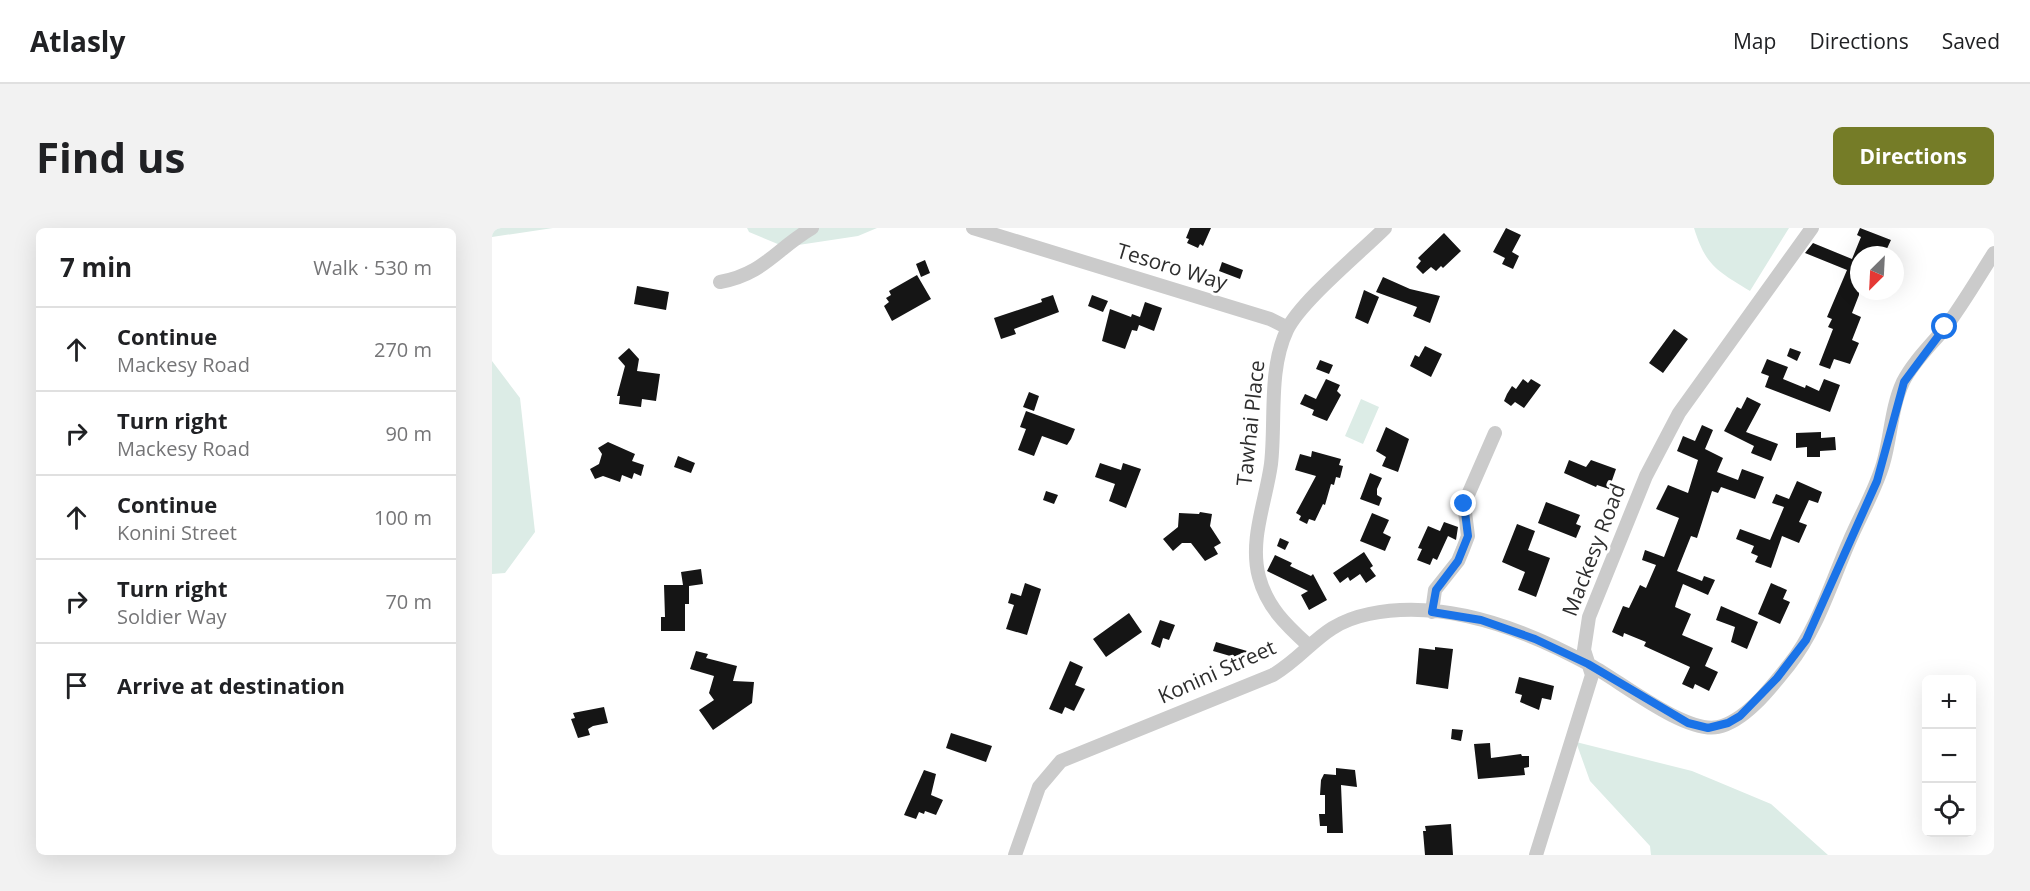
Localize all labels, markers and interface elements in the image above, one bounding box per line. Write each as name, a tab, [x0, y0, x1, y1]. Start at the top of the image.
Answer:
text: Atlasly	[30, 22, 125, 60]
text: Map	[1733, 27, 1776, 55]
text: Directions	[1809, 27, 1909, 55]
text: Saved	[1942, 27, 2000, 55]
button: Directions	[1833, 127, 1994, 185]
text: Find us	[36, 128, 185, 185]
street label: Tesoro Way	[1114, 236, 1231, 296]
north arrow	[1850, 246, 1904, 300]
text: 7 min	[60, 249, 132, 285]
text: Walk · 530 m	[313, 254, 432, 281]
route start	[1931, 313, 1957, 339]
text: Continue	[117, 321, 217, 351]
icon: ahead	[60, 333, 93, 366]
text: 270 m	[374, 336, 432, 363]
text: Mackesy Road	[117, 351, 250, 378]
street label: Tawhai Place	[1229, 359, 1271, 487]
text: Turn right	[117, 405, 228, 435]
icon: right	[60, 417, 93, 450]
text: 90 m	[385, 420, 432, 447]
text: Mackesy Road	[117, 435, 250, 462]
street label: Mackesy Road	[1555, 479, 1631, 620]
text: Continue	[117, 489, 217, 519]
route end	[1450, 490, 1476, 516]
icon: ahead	[60, 501, 93, 534]
text: 100 m	[374, 504, 432, 531]
text: Konini Street	[117, 519, 237, 546]
text: Turn right	[117, 573, 228, 603]
icon: right	[60, 585, 93, 618]
text: 70 m	[385, 588, 432, 615]
text: Soldier Way	[117, 603, 227, 630]
street label: Konini Street	[1153, 633, 1280, 709]
icon: arrive	[60, 669, 93, 702]
text: Arrive at destination	[117, 670, 345, 700]
map controls	[1922, 675, 1976, 837]
button: +	[1922, 675, 1976, 729]
button: −	[1922, 729, 1976, 783]
button: locate	[1922, 783, 1976, 837]

